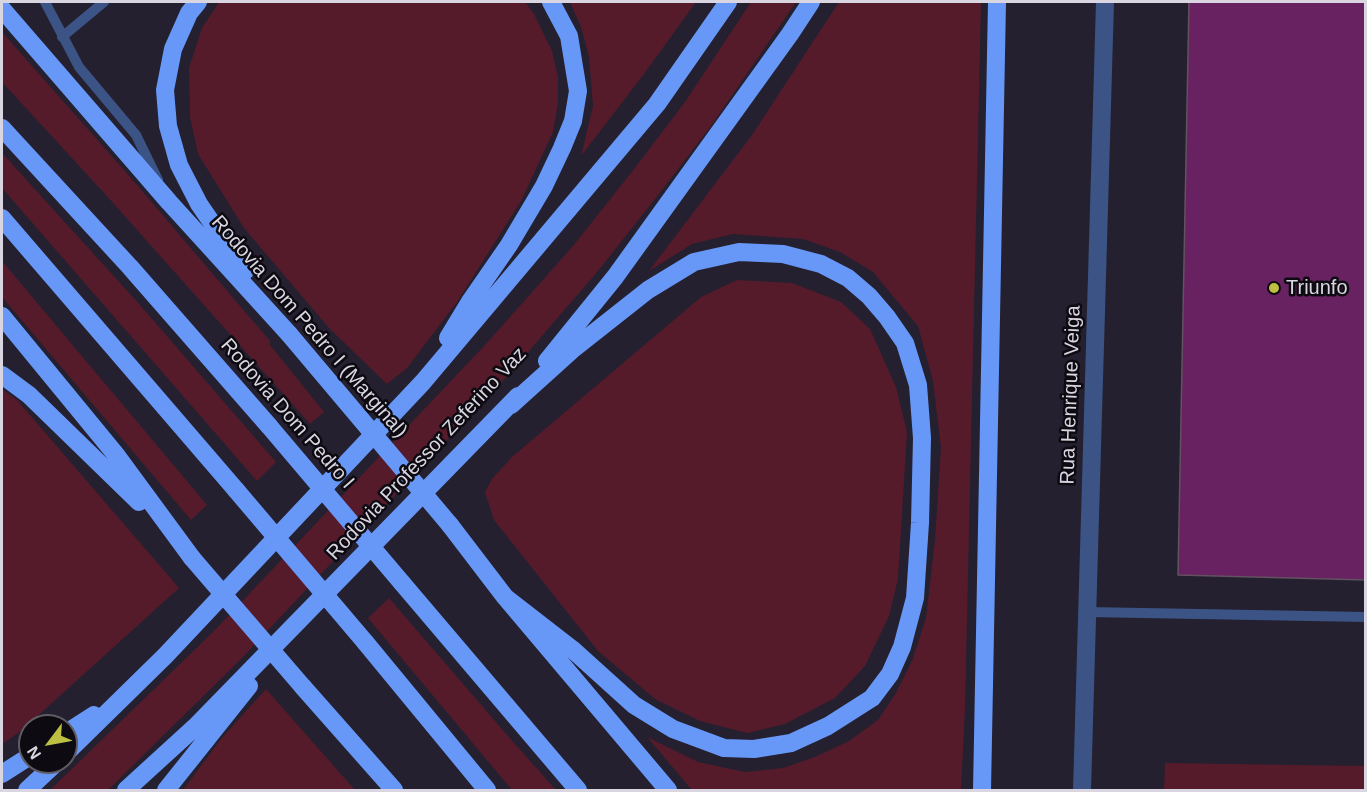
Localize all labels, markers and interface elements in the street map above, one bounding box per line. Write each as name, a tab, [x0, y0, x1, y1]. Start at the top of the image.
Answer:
street label: Rodovia Dom Pedro I (Marginal)	[206, 211, 412, 443]
place label: Triunfo	[1286, 276, 1348, 300]
marker: Triunfo	[1267, 281, 1281, 295]
street label: Rua Henrique Veiga	[1056, 305, 1086, 485]
street label: Rodovia Dom Pedro I	[215, 334, 359, 494]
street label: Rodovia Professor Zeferino Vaz	[322, 343, 532, 565]
north arrow	[18, 714, 78, 774]
text: N	[24, 743, 44, 762]

